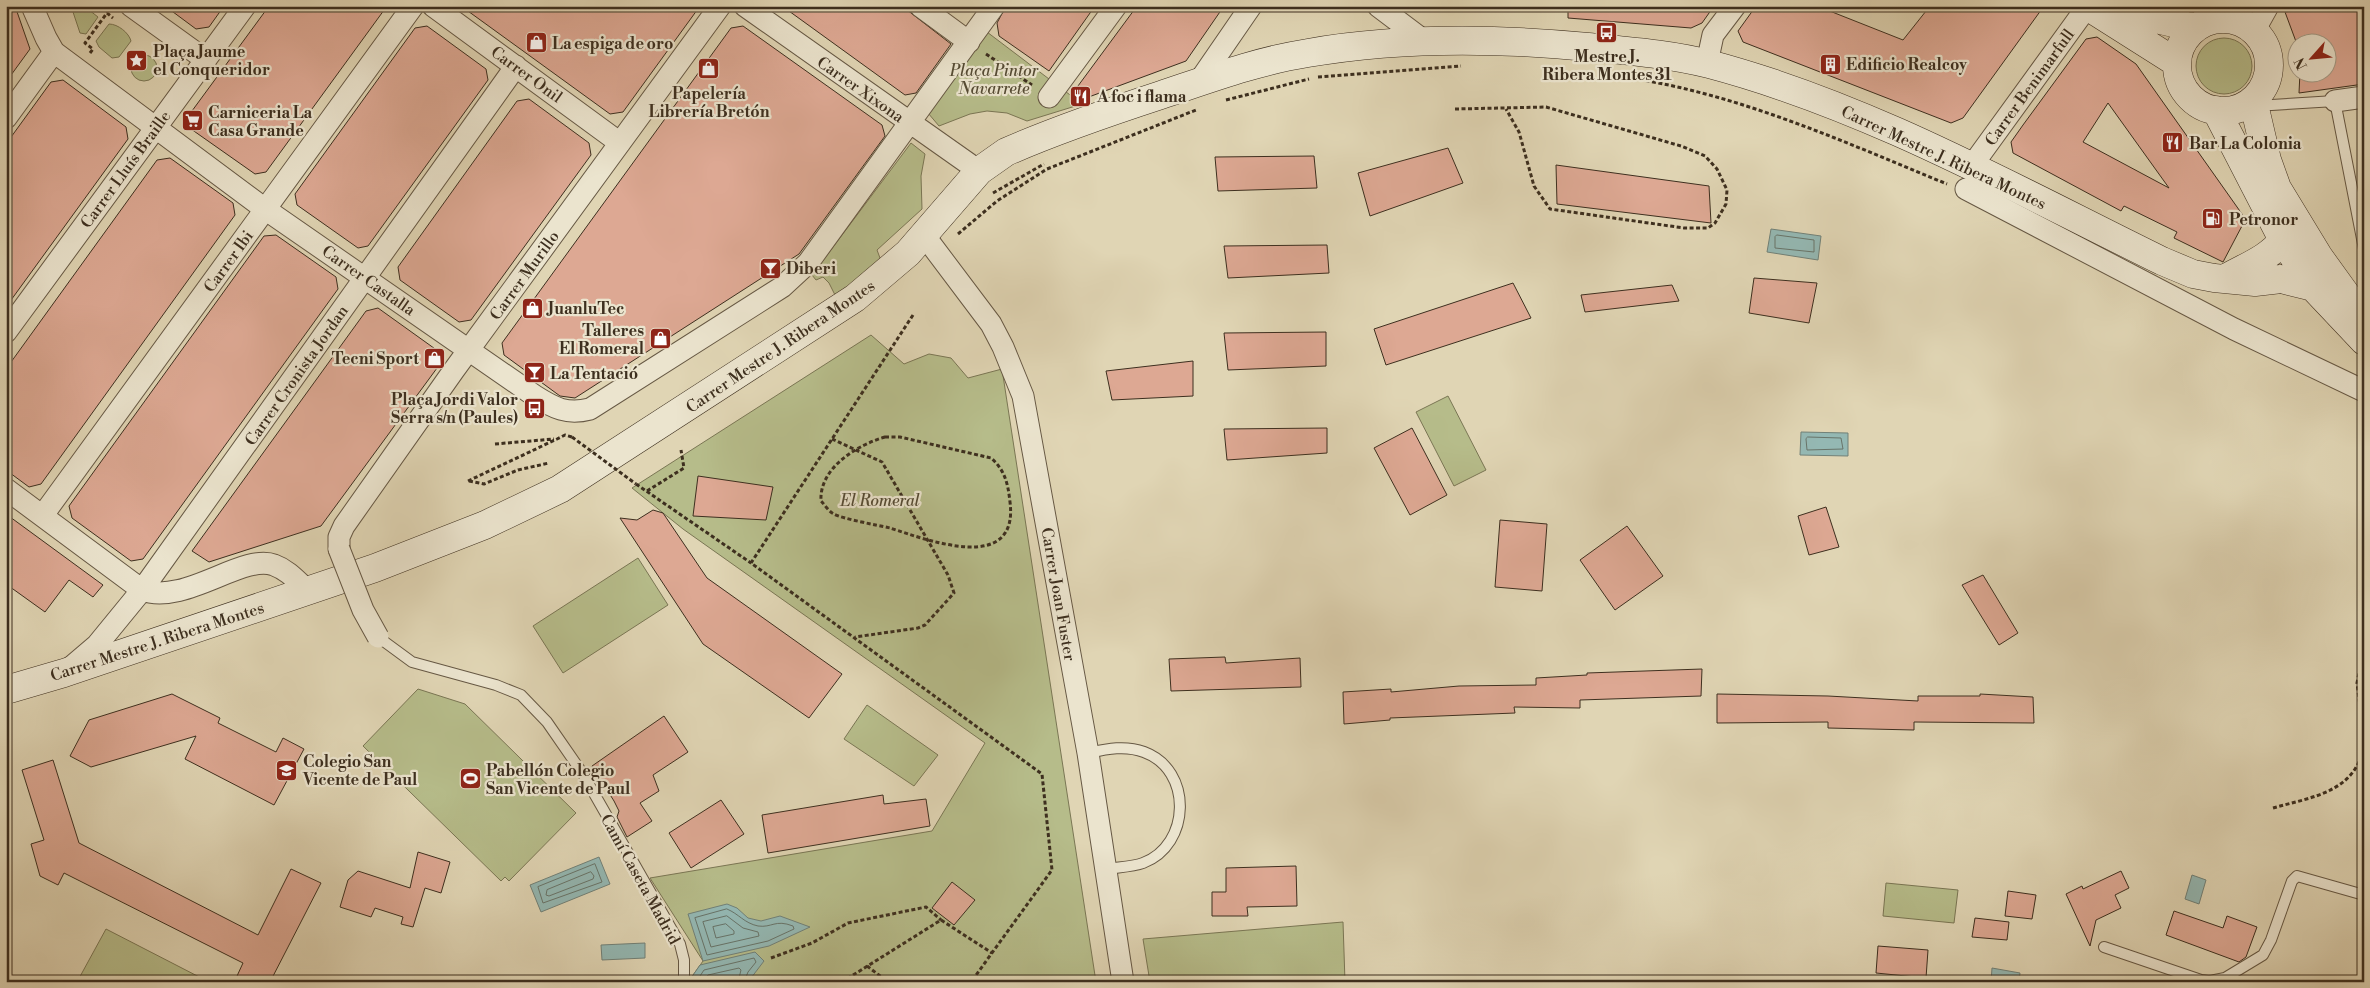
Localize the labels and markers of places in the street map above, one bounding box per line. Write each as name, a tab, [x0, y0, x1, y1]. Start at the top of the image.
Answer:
bus stop icon: Mestre J. Ribera Montes 31	[1595, 20, 1619, 44]
shop icon: La espiga de oro	[524, 31, 548, 55]
place label: La espiga de oro	[552, 34, 673, 54]
place label: Plaça Jaume el Conqueridor	[153, 42, 270, 80]
place label: Mestre J. Ribera Montes 31	[1542, 47, 1672, 85]
place icon: Plaça Jaume el Conqueridor	[125, 48, 149, 72]
building icon: Edificio Realcoy	[1818, 52, 1842, 76]
place label: Edificio Realcoy	[1846, 55, 1968, 75]
shop icon: Papelería Librería Bretón	[697, 57, 721, 81]
place label: Papelería Librería Bretón	[649, 84, 770, 122]
restaurant icon: A foc i flama	[1069, 84, 1093, 108]
place label: A foc i flama	[1096, 87, 1187, 107]
place label: Carniceria La Casa Grande	[208, 103, 313, 141]
supermarket icon: Carniceria La Casa Grande	[180, 109, 204, 133]
restaurant icon: Bar La Colonia	[2161, 131, 2185, 155]
place label: Bar La Colonia	[2189, 134, 2302, 154]
fuel station icon: Petronor	[2201, 207, 2225, 231]
place label: Petronor	[2229, 210, 2298, 230]
bar icon: Diberi	[758, 256, 782, 280]
place label: Diberi	[786, 259, 836, 279]
shop icon: JuanluTec	[520, 296, 544, 320]
place label: JuanluTec	[546, 299, 624, 319]
place label: Talleres El Romeral	[559, 321, 645, 359]
shop icon: Talleres El Romeral	[648, 327, 672, 351]
shop icon: Tecni Sport	[423, 346, 447, 370]
place label: Tecni Sport	[332, 349, 419, 369]
bar icon: La Tentació	[522, 361, 546, 385]
place label: La Tentació	[550, 364, 638, 384]
place label: Plaça Jordi Valor Serra s/n (Paules)	[391, 390, 518, 428]
bus stop icon: Plaça Jordi Valor Serra s/n (Paules)	[522, 396, 546, 420]
place label: Colegio San Vicente de Paul	[302, 752, 418, 790]
school or university icon: Colegio San Vicente de Paul	[275, 758, 299, 782]
place label: Pabellón Colegio San Vicente de Paul	[486, 761, 631, 799]
sports icon: Pabellón Colegio San Vicente de Paul	[458, 767, 482, 791]

